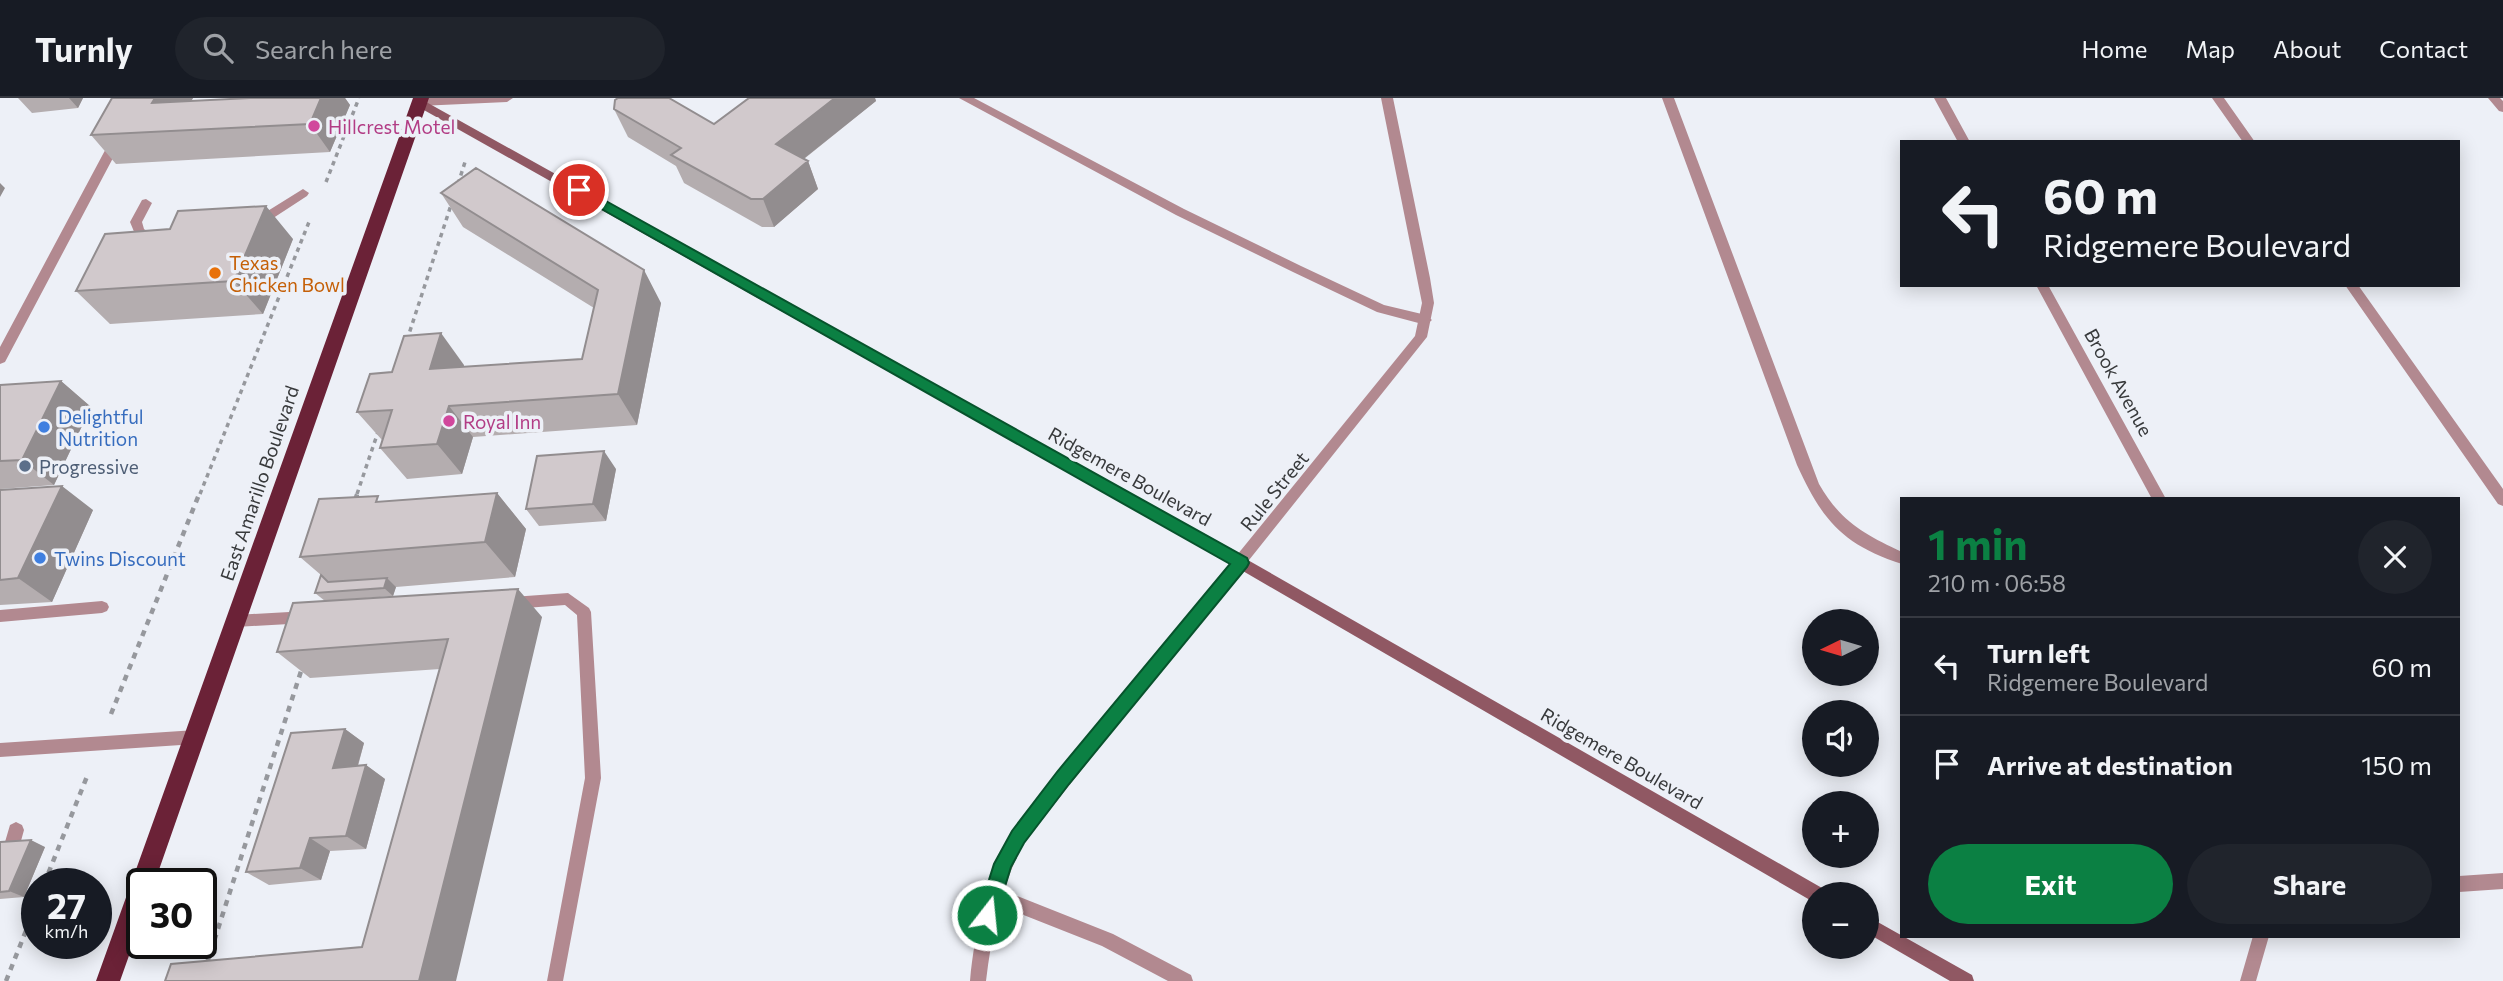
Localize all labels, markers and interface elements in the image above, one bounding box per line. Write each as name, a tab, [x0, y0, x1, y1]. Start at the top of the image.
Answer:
search box	[175, 17, 665, 80]
text: Turnly	[35, 28, 133, 69]
icon: search	[199, 29, 237, 67]
text: Search here	[255, 33, 392, 64]
text: Home	[2082, 34, 2148, 63]
text: Map	[2186, 34, 2235, 63]
text: About	[2273, 34, 2341, 63]
text: Contact	[2379, 34, 2468, 63]
place label: Hillcrest Motel	[328, 115, 455, 138]
marker: Hillcrest Motel	[306, 118, 322, 134]
pin	[549, 160, 609, 220]
text: 60 m	[2043, 164, 2158, 224]
icon: left	[1928, 168, 2019, 259]
icon: arrive	[560, 171, 598, 209]
text: Ridgemere Boulevard	[2043, 224, 2351, 264]
place label: Texas Chicken Bowl	[229, 251, 345, 296]
marker: Texas Chicken Bowl	[207, 265, 223, 281]
street label: Brook Avenue	[2080, 324, 2158, 440]
street label: East Amarillo Boulevard	[215, 383, 303, 583]
place label: Delightful Nutrition	[58, 405, 144, 450]
place label: Royal Inn	[463, 410, 541, 433]
marker: Royal Inn	[441, 413, 457, 429]
marker: Delightful Nutrition	[36, 419, 52, 435]
street label: Ridgemere Boulevard	[1044, 422, 1216, 530]
street label: Rule Street	[1235, 447, 1313, 535]
place label: Progressive	[39, 455, 139, 478]
marker: Progressive	[17, 458, 33, 474]
text: 1 min	[1928, 517, 2028, 569]
button: close	[2358, 520, 2432, 594]
place label: Twins Discount	[54, 547, 186, 570]
marker: Twins Discount	[32, 550, 48, 566]
text: 210 m · 06:58	[1928, 569, 2066, 597]
north arrow	[1802, 609, 1880, 686]
map controls	[1802, 609, 1879, 959]
text: Turn left	[1987, 637, 2090, 668]
icon: left	[1928, 647, 1966, 685]
text: 60 m	[2372, 651, 2432, 682]
text: Ridgemere Boulevard	[1987, 668, 2208, 696]
button: sound	[1802, 700, 1879, 777]
street label: Ridgemere Boulevard	[1537, 702, 1707, 814]
icon: arrive	[1928, 745, 1966, 783]
text: Arrive at destination	[1987, 749, 2233, 780]
text: 150 m	[2361, 749, 2432, 780]
button: +	[1802, 791, 1879, 868]
button: Exit	[1928, 844, 2173, 924]
button: Share	[2187, 844, 2432, 924]
speed limit sign: 30	[126, 868, 217, 959]
position arrow	[950, 878, 1024, 952]
button: −	[1802, 882, 1879, 959]
text: 27	[47, 883, 86, 926]
text: km/h	[45, 920, 88, 942]

